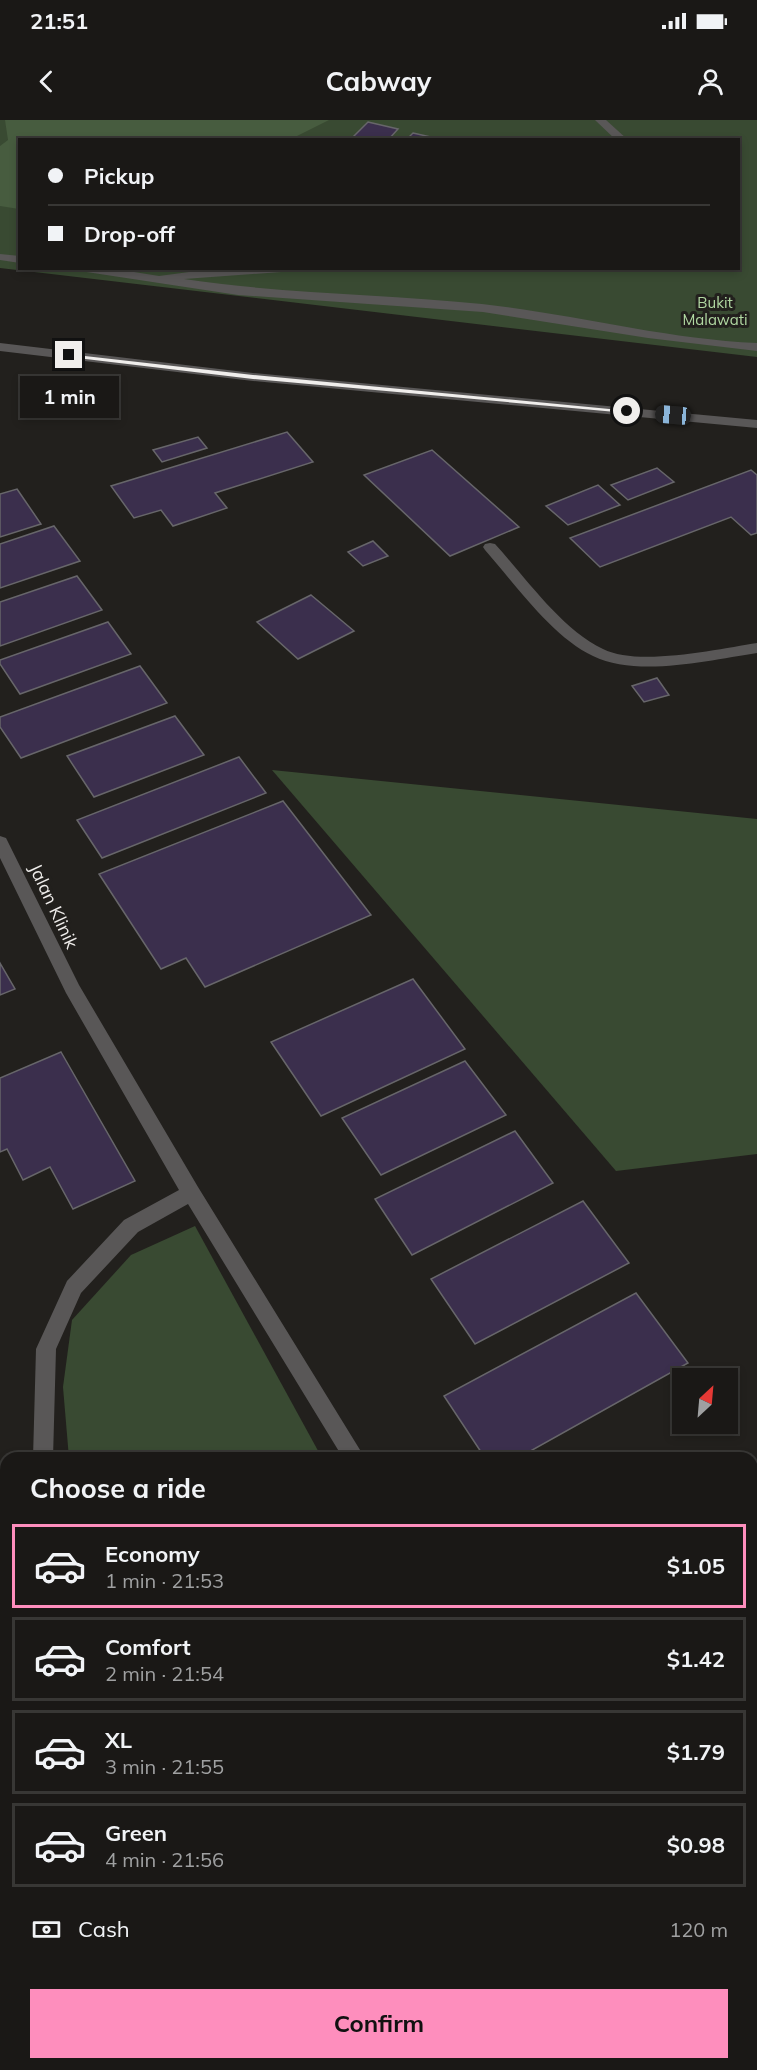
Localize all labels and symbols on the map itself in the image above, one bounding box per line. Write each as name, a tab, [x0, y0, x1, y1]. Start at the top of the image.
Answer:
park label: Bukit Malawati	[682, 293, 748, 329]
route end	[55, 341, 82, 368]
callout: 1 min	[20, 376, 118, 418]
route start	[613, 397, 640, 424]
car	[654, 404, 692, 426]
street label: Jalan Klinik	[24, 860, 84, 953]
north arrow	[672, 1368, 738, 1434]

